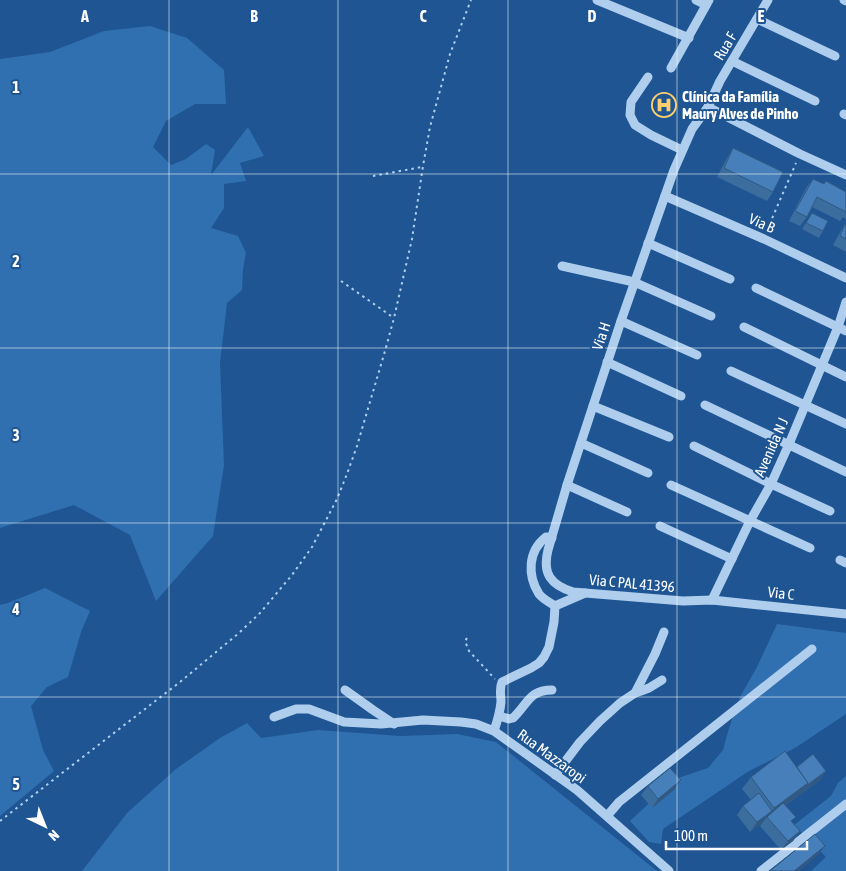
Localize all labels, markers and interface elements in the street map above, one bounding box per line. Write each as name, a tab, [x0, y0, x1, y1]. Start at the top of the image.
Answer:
text: A	[80, 7, 89, 25]
text: B	[250, 7, 258, 25]
text: C	[419, 7, 427, 25]
text: D	[588, 7, 597, 25]
text: E	[758, 7, 765, 25]
street label: Rua F	[710, 29, 740, 63]
text: 1	[12, 78, 20, 96]
place label: Clínica da Família Maury Alves de Pinho	[682, 88, 799, 122]
hospital icon: Clínica da Família Maury Alves de Pinho	[651, 92, 677, 118]
street label: Via B	[746, 210, 778, 236]
text: 2	[12, 252, 20, 270]
street label: Via H	[589, 320, 613, 352]
street label: Avenida N J	[750, 415, 792, 479]
text: 3	[12, 426, 20, 444]
street label: Via C PAL 41396	[588, 571, 676, 595]
street label: Via C	[767, 583, 795, 603]
text: 4	[11, 600, 20, 618]
street label: Rua Mazzaropi	[514, 725, 590, 787]
text: 5	[12, 775, 20, 793]
north arrow	[20, 801, 70, 851]
scale bar	[666, 818, 807, 850]
text: N	[45, 827, 62, 844]
text: 100 m	[674, 827, 708, 844]

